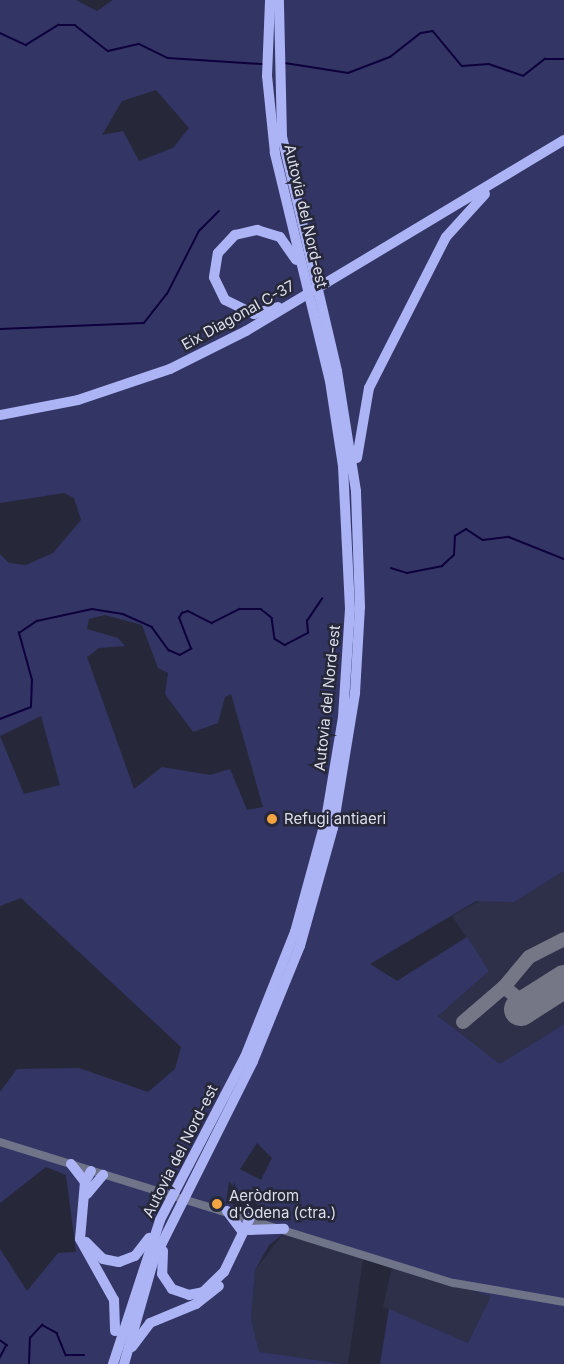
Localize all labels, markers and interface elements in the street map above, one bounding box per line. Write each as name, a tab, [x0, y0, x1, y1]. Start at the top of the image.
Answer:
street label: Autovia del Nord-est	[281, 143, 331, 289]
street label: Eix Diagonal C-37	[178, 276, 298, 354]
street label: Autovia del Nord-est	[310, 624, 344, 772]
place label: Refugi antiaeri	[284, 810, 386, 828]
marker: Refugi antiaeri	[265, 812, 279, 826]
street label: Autovia del Nord-est	[139, 1082, 221, 1220]
place label: Aeròdrom d'Òdena (ctra.)	[229, 1186, 336, 1221]
marker: Aeròdrom d'Òdena (ctra.)	[210, 1197, 224, 1211]

